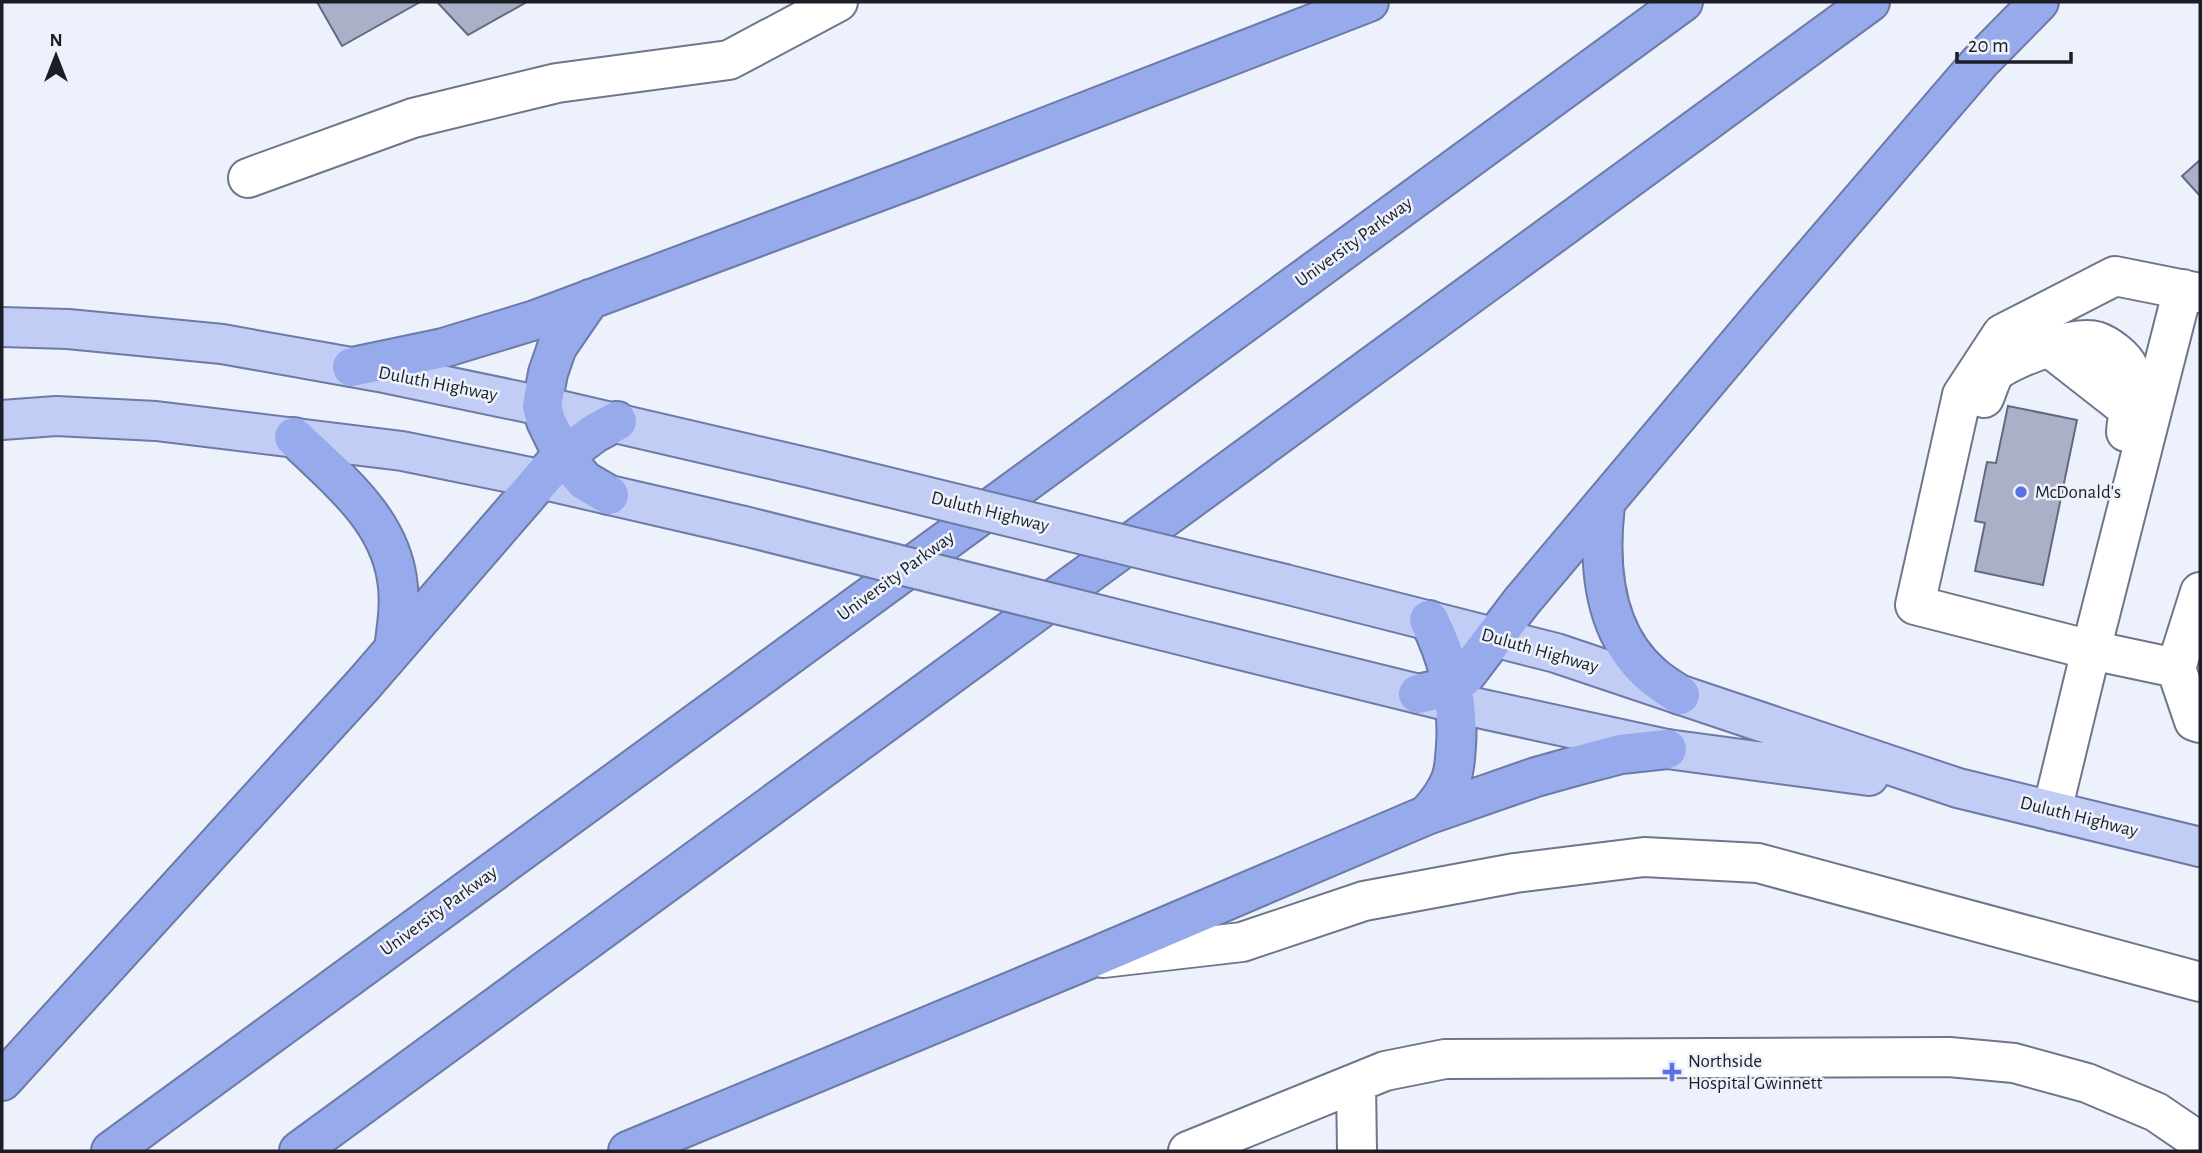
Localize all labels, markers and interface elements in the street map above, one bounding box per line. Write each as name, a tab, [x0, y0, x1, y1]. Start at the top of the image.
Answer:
north arrow	[21, 21, 91, 91]
scale bar	[1957, 21, 2071, 65]
text: N	[49, 31, 63, 50]
text: 20 m	[1968, 35, 2009, 56]
street label: University Parkway	[1292, 193, 1416, 291]
street label: Duluth Highway	[377, 363, 499, 405]
place label: McDonald's	[2035, 483, 2121, 502]
marker: McDonald's	[2013, 484, 2029, 500]
street label: Duluth Highway	[929, 488, 1051, 536]
street label: University Parkway	[834, 527, 958, 625]
street label: Duluth Highway	[1479, 625, 1601, 677]
street label: Duluth Highway	[2018, 793, 2140, 841]
street label: University Parkway	[377, 862, 501, 960]
place label: Northside Hospital Gwinnett	[1688, 1052, 1823, 1093]
marker: Northside Hospital Gwinnett	[1662, 1062, 1682, 1082]

